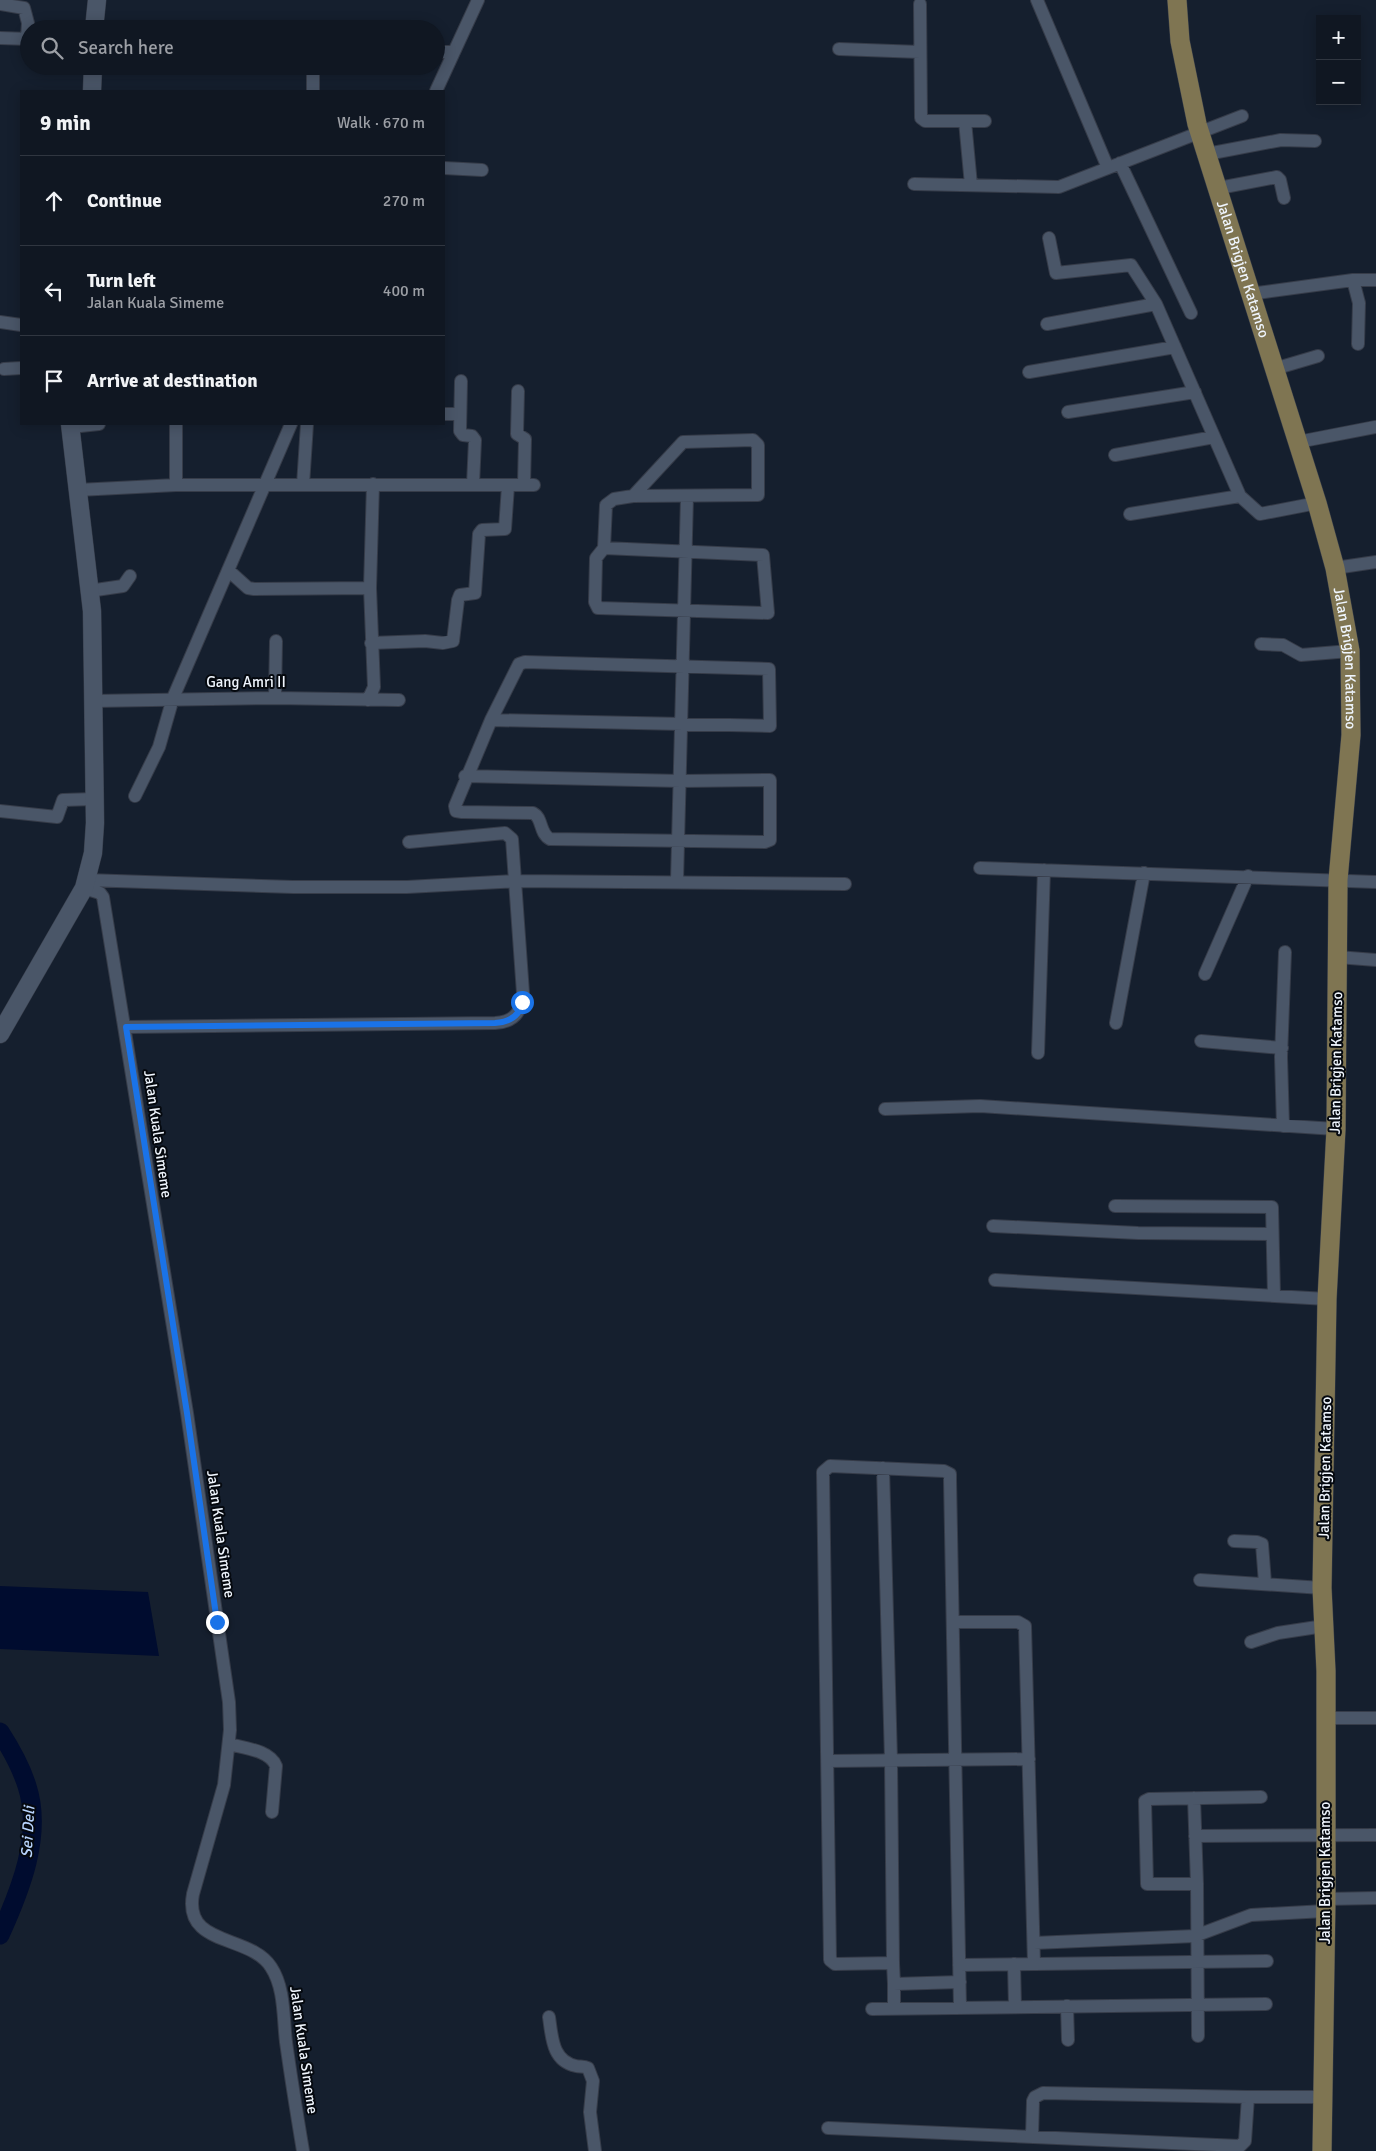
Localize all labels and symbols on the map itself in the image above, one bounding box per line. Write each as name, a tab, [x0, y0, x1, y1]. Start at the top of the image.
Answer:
street label: Jalan Brigjen Katamso	[1213, 198, 1273, 340]
street label: Jalan Brigjen Katamso	[1330, 586, 1360, 730]
street label: Gang Amri II	[206, 673, 286, 691]
route start	[511, 991, 534, 1014]
street label: Jalan Brigjen Katamso	[1326, 991, 1346, 1135]
street label: Jalan Kuala Simeme	[140, 1069, 176, 1199]
street label: Jalan Brigjen Katamso	[1315, 1396, 1335, 1540]
street label: Jalan Kuala Simeme	[203, 1469, 239, 1599]
route end	[206, 1611, 229, 1634]
street label: Jalan Brigjen Katamso	[1316, 1801, 1334, 1944]
water label: Sei Deli	[17, 1804, 39, 1859]
street label: Jalan Kuala Simeme	[286, 1985, 322, 2115]

